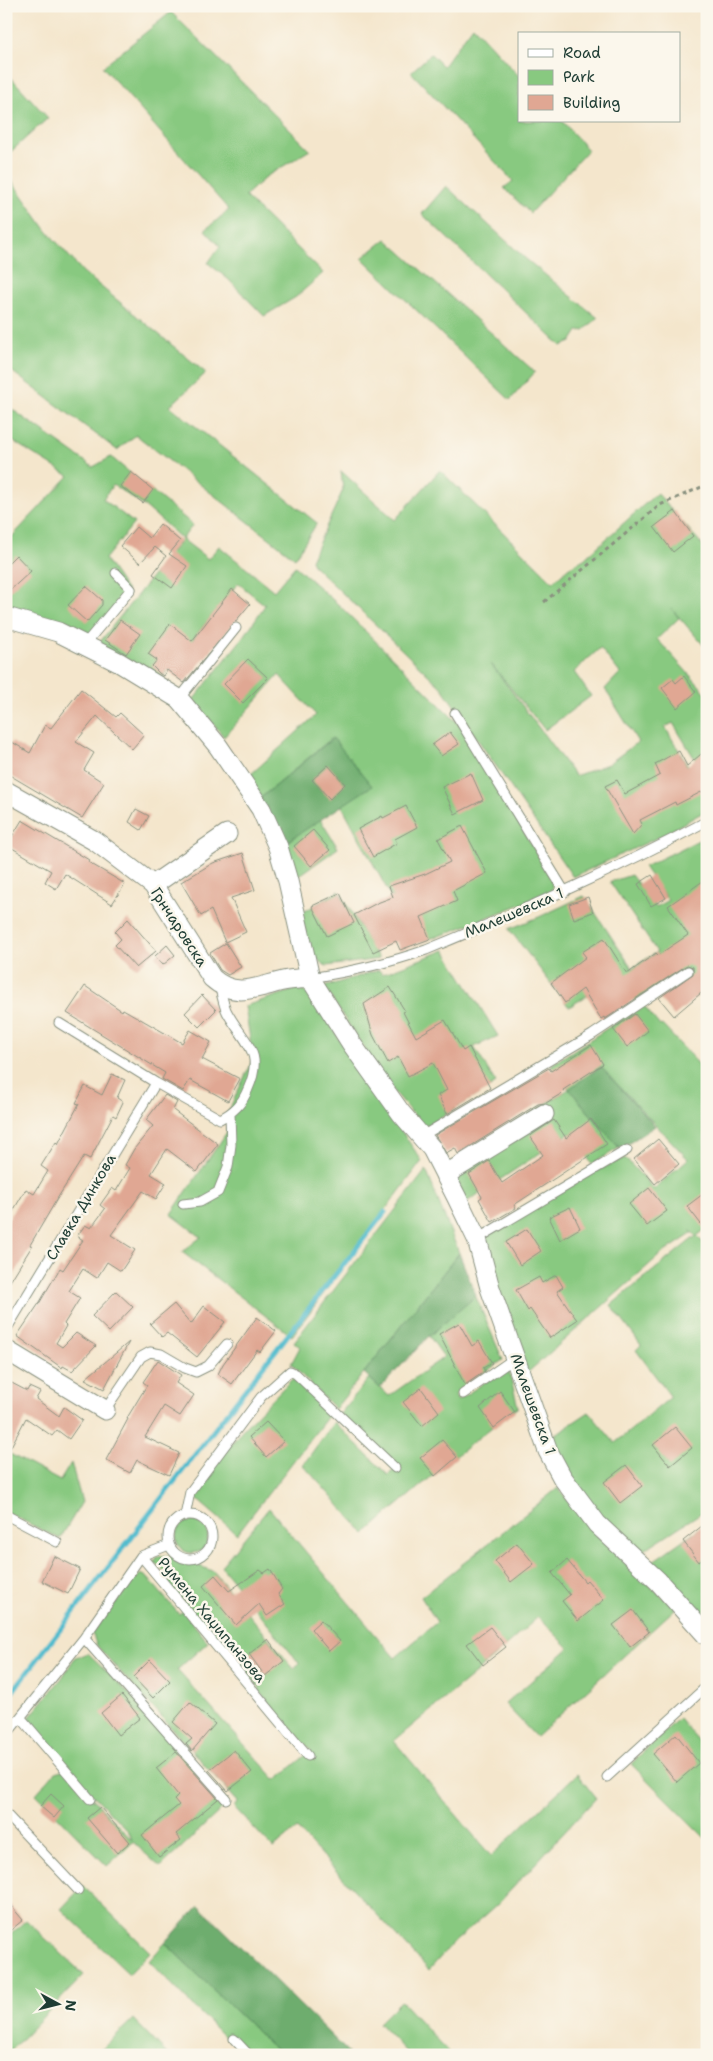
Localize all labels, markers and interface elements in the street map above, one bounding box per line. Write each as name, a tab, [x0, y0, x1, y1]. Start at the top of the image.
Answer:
legend	[518, 32, 680, 122]
text: Road	[563, 43, 601, 63]
text: Park	[563, 67, 595, 87]
text: Building	[563, 93, 620, 113]
street label: Малешевска 1	[461, 883, 567, 943]
street label: Грнчаровска	[146, 884, 212, 971]
street label: Славка Динкова	[41, 1149, 121, 1264]
street label: Малешевска 1	[505, 1351, 561, 1457]
street label: Румена Хаџипанзова	[154, 1553, 271, 1687]
north arrow	[32, 1978, 82, 2028]
text: N	[61, 1999, 81, 2012]

